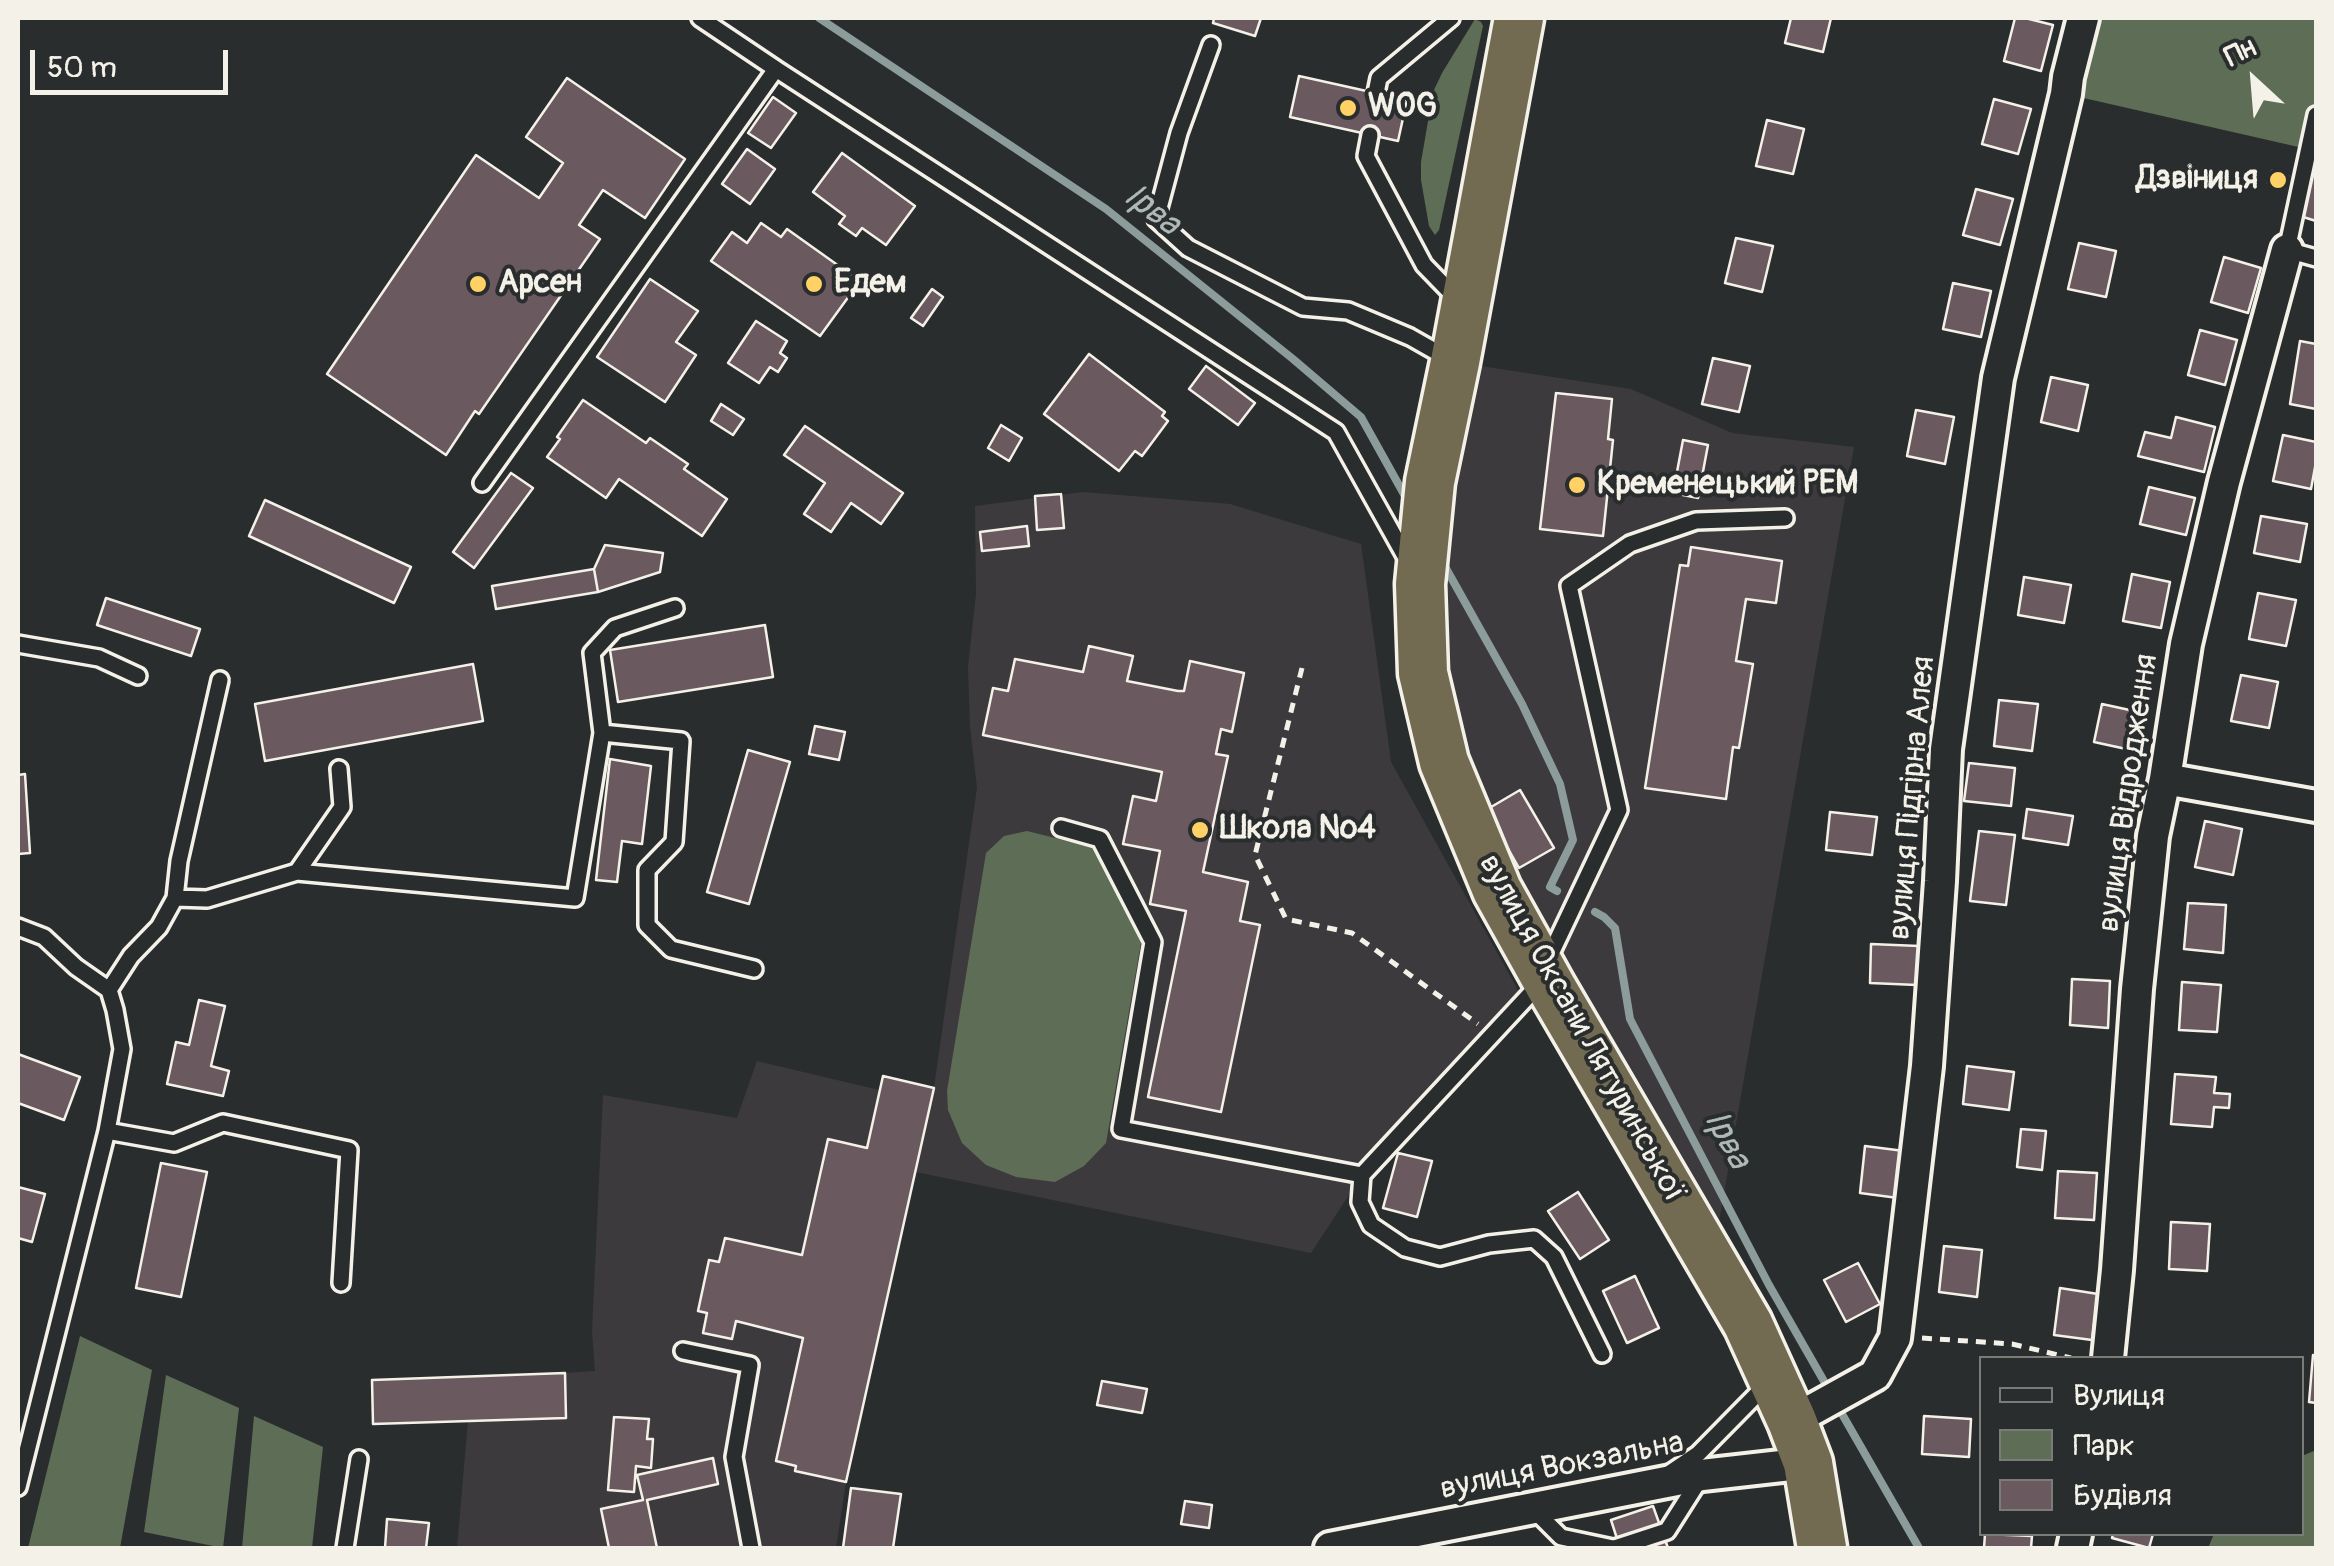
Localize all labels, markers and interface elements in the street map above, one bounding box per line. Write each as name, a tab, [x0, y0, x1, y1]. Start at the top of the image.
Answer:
scale bar	[35, 30, 232, 92]
north arrow	[2204, 30, 2304, 130]
text: Пн	[2219, 30, 2262, 75]
text: 50 m	[47, 49, 117, 86]
place label: WOG	[1368, 89, 1437, 127]
marker: WOG	[1337, 97, 1359, 119]
place label: Дзвіниця	[2137, 161, 2258, 199]
marker: Дзвіниця	[2267, 169, 2289, 191]
water label: Ірва	[1114, 176, 1188, 246]
place label: Арсен	[498, 265, 582, 303]
place label: Едем	[834, 265, 907, 303]
marker: Арсен	[467, 273, 489, 295]
marker: Едем	[803, 273, 825, 295]
place label: Кременецький РЕМ	[1597, 466, 1858, 504]
marker: Кременецький РЕМ	[1566, 474, 1588, 496]
street label: вулиця Відродження	[2090, 652, 2168, 934]
street label: вулиця Підгірна Алея	[1881, 655, 1945, 941]
place label: Школа №4	[1220, 811, 1376, 849]
marker: Школа №4	[1189, 819, 1211, 841]
street label: вулиця Оксани Лятуринської	[1469, 848, 1693, 1210]
water label: Ірва	[1693, 1104, 1759, 1176]
legend	[1979, 1356, 2304, 1536]
text: Вулиця	[2073, 1377, 2165, 1414]
street label: вулиця Вокзальна	[1437, 1425, 1687, 1509]
text: Парк	[2073, 1427, 2135, 1464]
text: Будівля	[2073, 1477, 2172, 1514]

